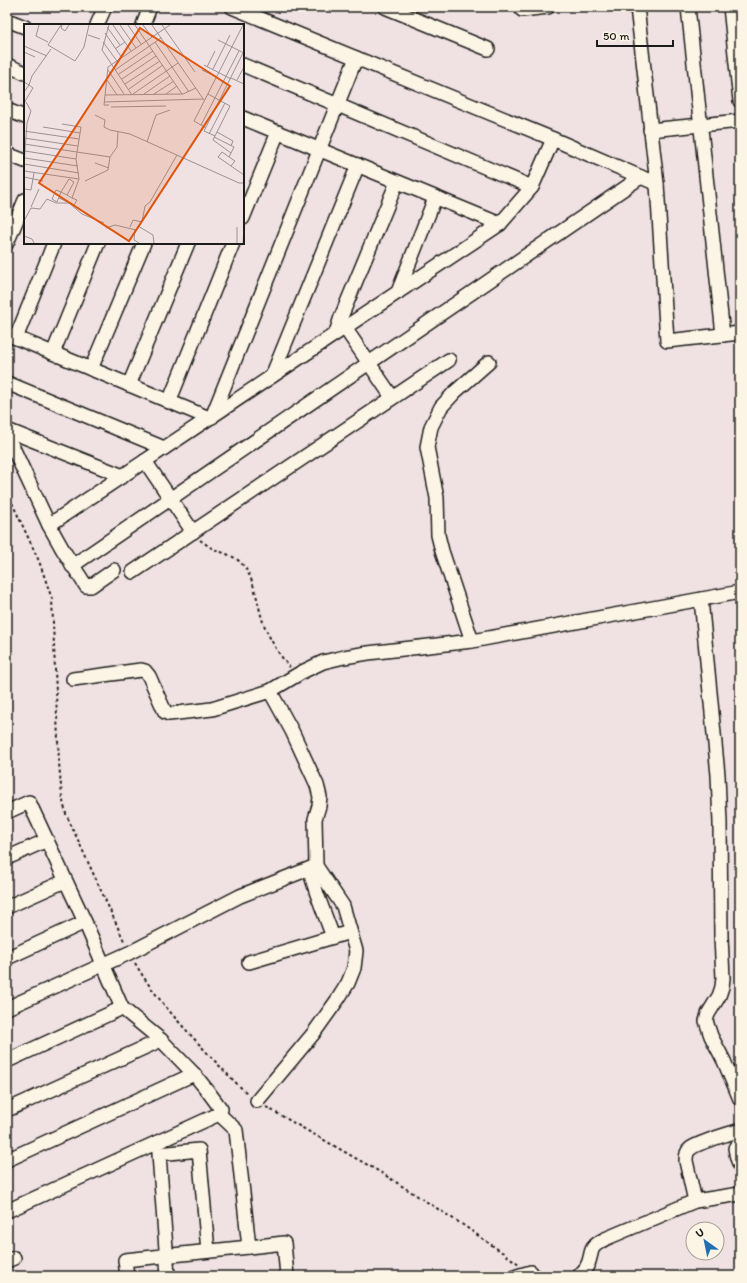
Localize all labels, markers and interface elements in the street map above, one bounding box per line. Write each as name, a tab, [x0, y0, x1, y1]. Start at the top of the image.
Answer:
scale bar	[597, 22, 673, 48]
inset map	[24, 24, 244, 244]
text: 50 m	[603, 29, 629, 43]
north arrow	[685, 1221, 725, 1261]
text: U	[693, 1226, 706, 1240]

